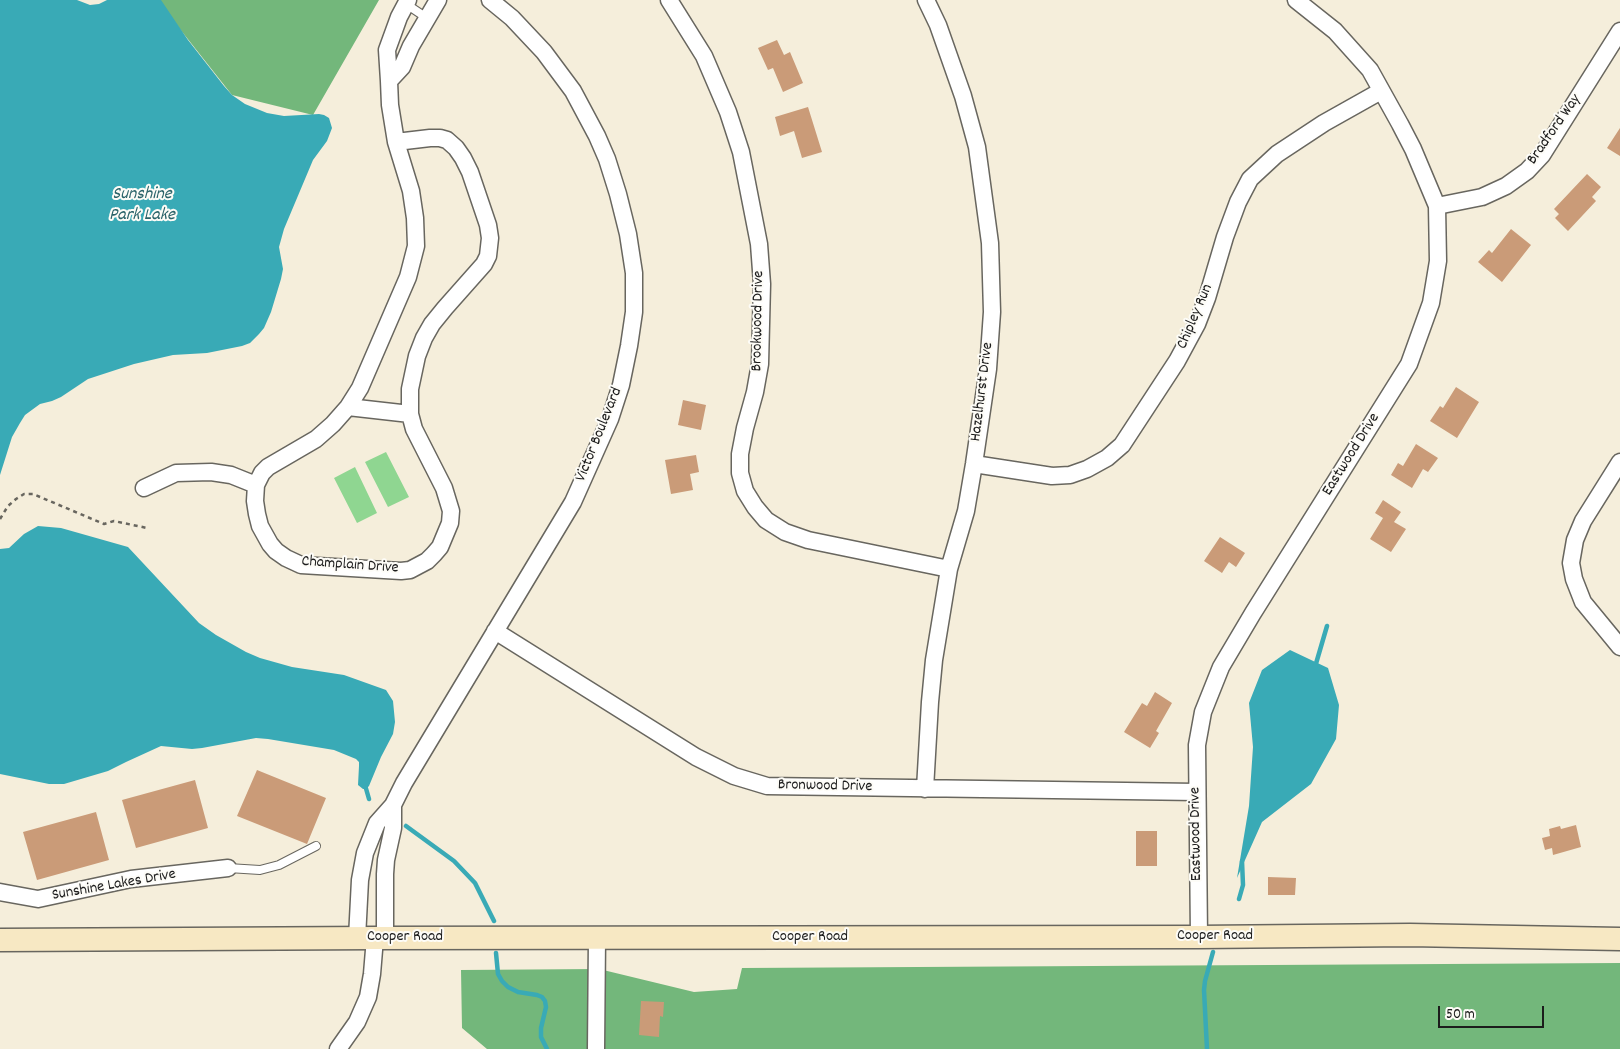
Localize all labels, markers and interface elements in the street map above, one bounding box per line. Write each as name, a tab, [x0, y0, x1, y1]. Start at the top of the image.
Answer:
street label: Bradford Way	[1524, 91, 1586, 169]
water label: Sunshine Park Lake	[109, 185, 175, 228]
street label: Brookwood Drive	[749, 270, 769, 372]
street label: Chipley Run	[1174, 282, 1218, 352]
street label: Hazelhurst Drive	[967, 341, 999, 443]
street label: Victor Boulevard	[572, 385, 628, 485]
street label: Eastwood Drive	[1319, 410, 1385, 500]
street label: Champlain Drive	[301, 553, 399, 579]
street label: Bronwood Drive	[778, 777, 872, 797]
street label: Eastwood Drive	[1187, 787, 1207, 881]
street label: Sunshine Lakes Drive	[51, 866, 177, 906]
street label: Cooper Road	[1177, 927, 1253, 947]
street label: Cooper Road	[367, 928, 443, 948]
street label: Cooper Road	[772, 928, 848, 948]
scale bar	[1440, 996, 1546, 1028]
text: 50 m	[1446, 1004, 1475, 1026]

